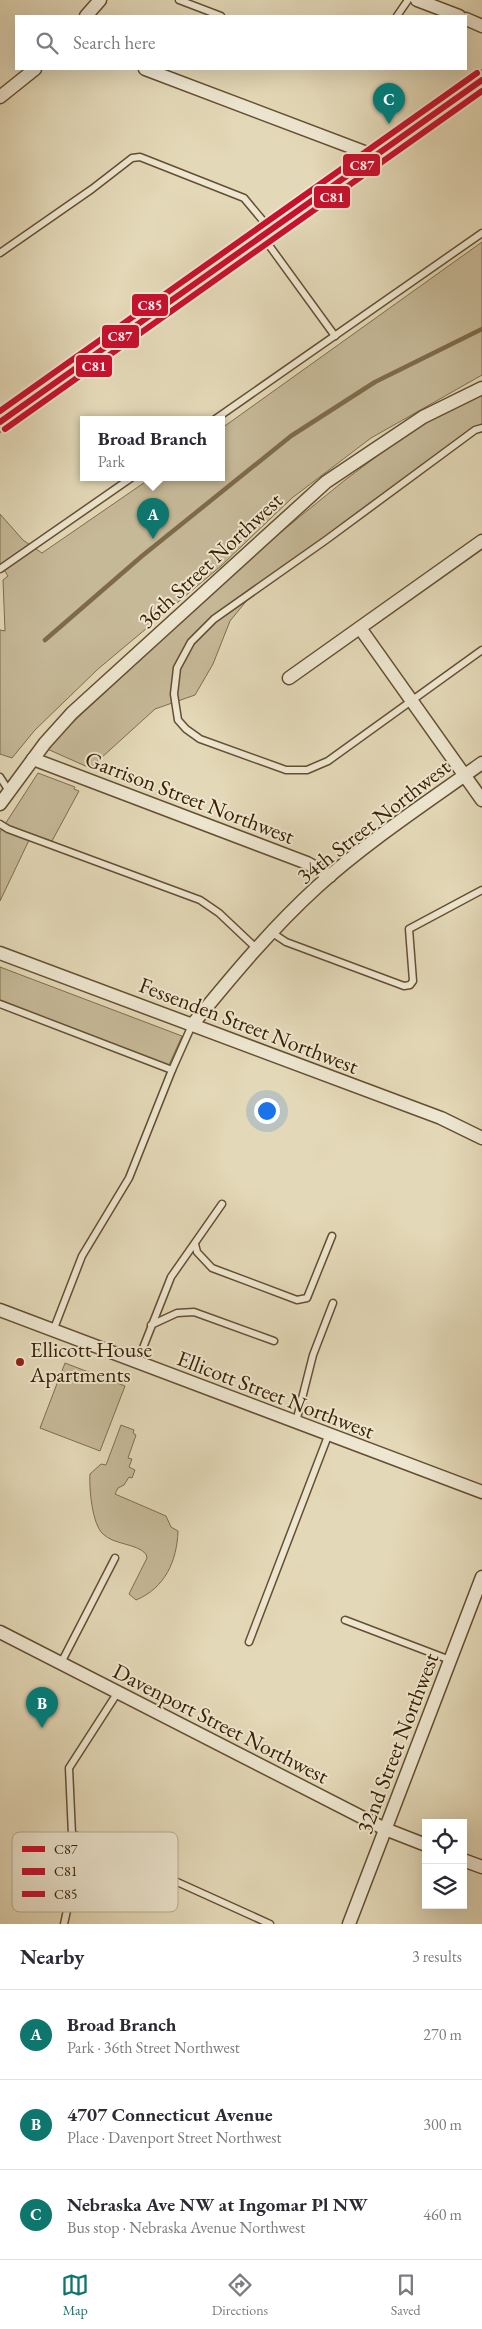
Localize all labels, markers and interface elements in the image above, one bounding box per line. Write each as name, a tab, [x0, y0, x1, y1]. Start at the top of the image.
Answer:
search box	[15, 15, 467, 70]
icon: search	[33, 29, 61, 57]
text: Search here	[73, 30, 155, 55]
pin: C	[373, 83, 405, 124]
line badge: C87	[342, 153, 381, 177]
text: C87	[350, 156, 375, 174]
line badge: C81	[313, 185, 351, 209]
text: C81	[320, 188, 344, 206]
line badge: C85	[131, 293, 169, 317]
text: C85	[138, 296, 162, 314]
line badge: C87	[101, 324, 140, 349]
text: C87	[108, 327, 133, 345]
line badge: C81	[75, 354, 113, 378]
text: C81	[82, 357, 106, 375]
popup	[80, 416, 225, 481]
text: Broad Branch	[98, 426, 207, 451]
text: Park	[98, 451, 125, 472]
street label: 36th Street Northwest	[132, 486, 289, 635]
pin: A	[137, 498, 169, 539]
street label: Garrison Street Northwest	[81, 744, 299, 851]
street label: 34th Street Northwest	[291, 752, 456, 890]
street label: Fessenden Street Northwest	[135, 970, 363, 1081]
your location	[254, 1098, 280, 1124]
place label: Ellicott House Apartments	[29, 1335, 152, 1389]
street label: Ellicott Street Northwest	[173, 1343, 379, 1446]
marker: Ellicott House Apartments	[14, 1356, 26, 1368]
street label: 32nd Street Northwest	[350, 1649, 445, 1838]
street label: Davenport Street Northwest	[108, 1656, 334, 1791]
pin: B	[26, 1687, 58, 1728]
map controls	[422, 1819, 467, 1909]
button: locate	[422, 1819, 467, 1864]
legend	[12, 1832, 178, 1912]
text: C87	[54, 1840, 78, 1858]
text: C81	[54, 1862, 77, 1880]
button: layers	[422, 1864, 467, 1909]
text: C85	[54, 1885, 77, 1903]
text: Nearby	[20, 1943, 84, 1970]
text: 3 results	[412, 1946, 462, 1967]
text: Broad Branch	[67, 2012, 176, 2037]
text: A	[30, 2024, 42, 2045]
text: 270 m	[423, 2024, 462, 2045]
text: Park · 36th Street Northwest	[67, 2037, 240, 2058]
text: 4707 Connecticut Avenue	[67, 2102, 273, 2127]
text: B	[31, 2114, 41, 2135]
text: 300 m	[423, 2114, 462, 2135]
text: Place · Davenport Street Northwest	[67, 2127, 281, 2148]
text: Nebraska Ave NW at Ingomar Pl NW	[67, 2192, 368, 2217]
text: C	[30, 2204, 42, 2225]
text: 460 m	[423, 2204, 462, 2225]
text: Bus stop · Nebraska Avenue Northwest	[67, 2217, 305, 2238]
tab: Map	[61, 2271, 89, 2319]
tab: Directions	[212, 2271, 268, 2319]
tab: Saved	[391, 2271, 421, 2319]

